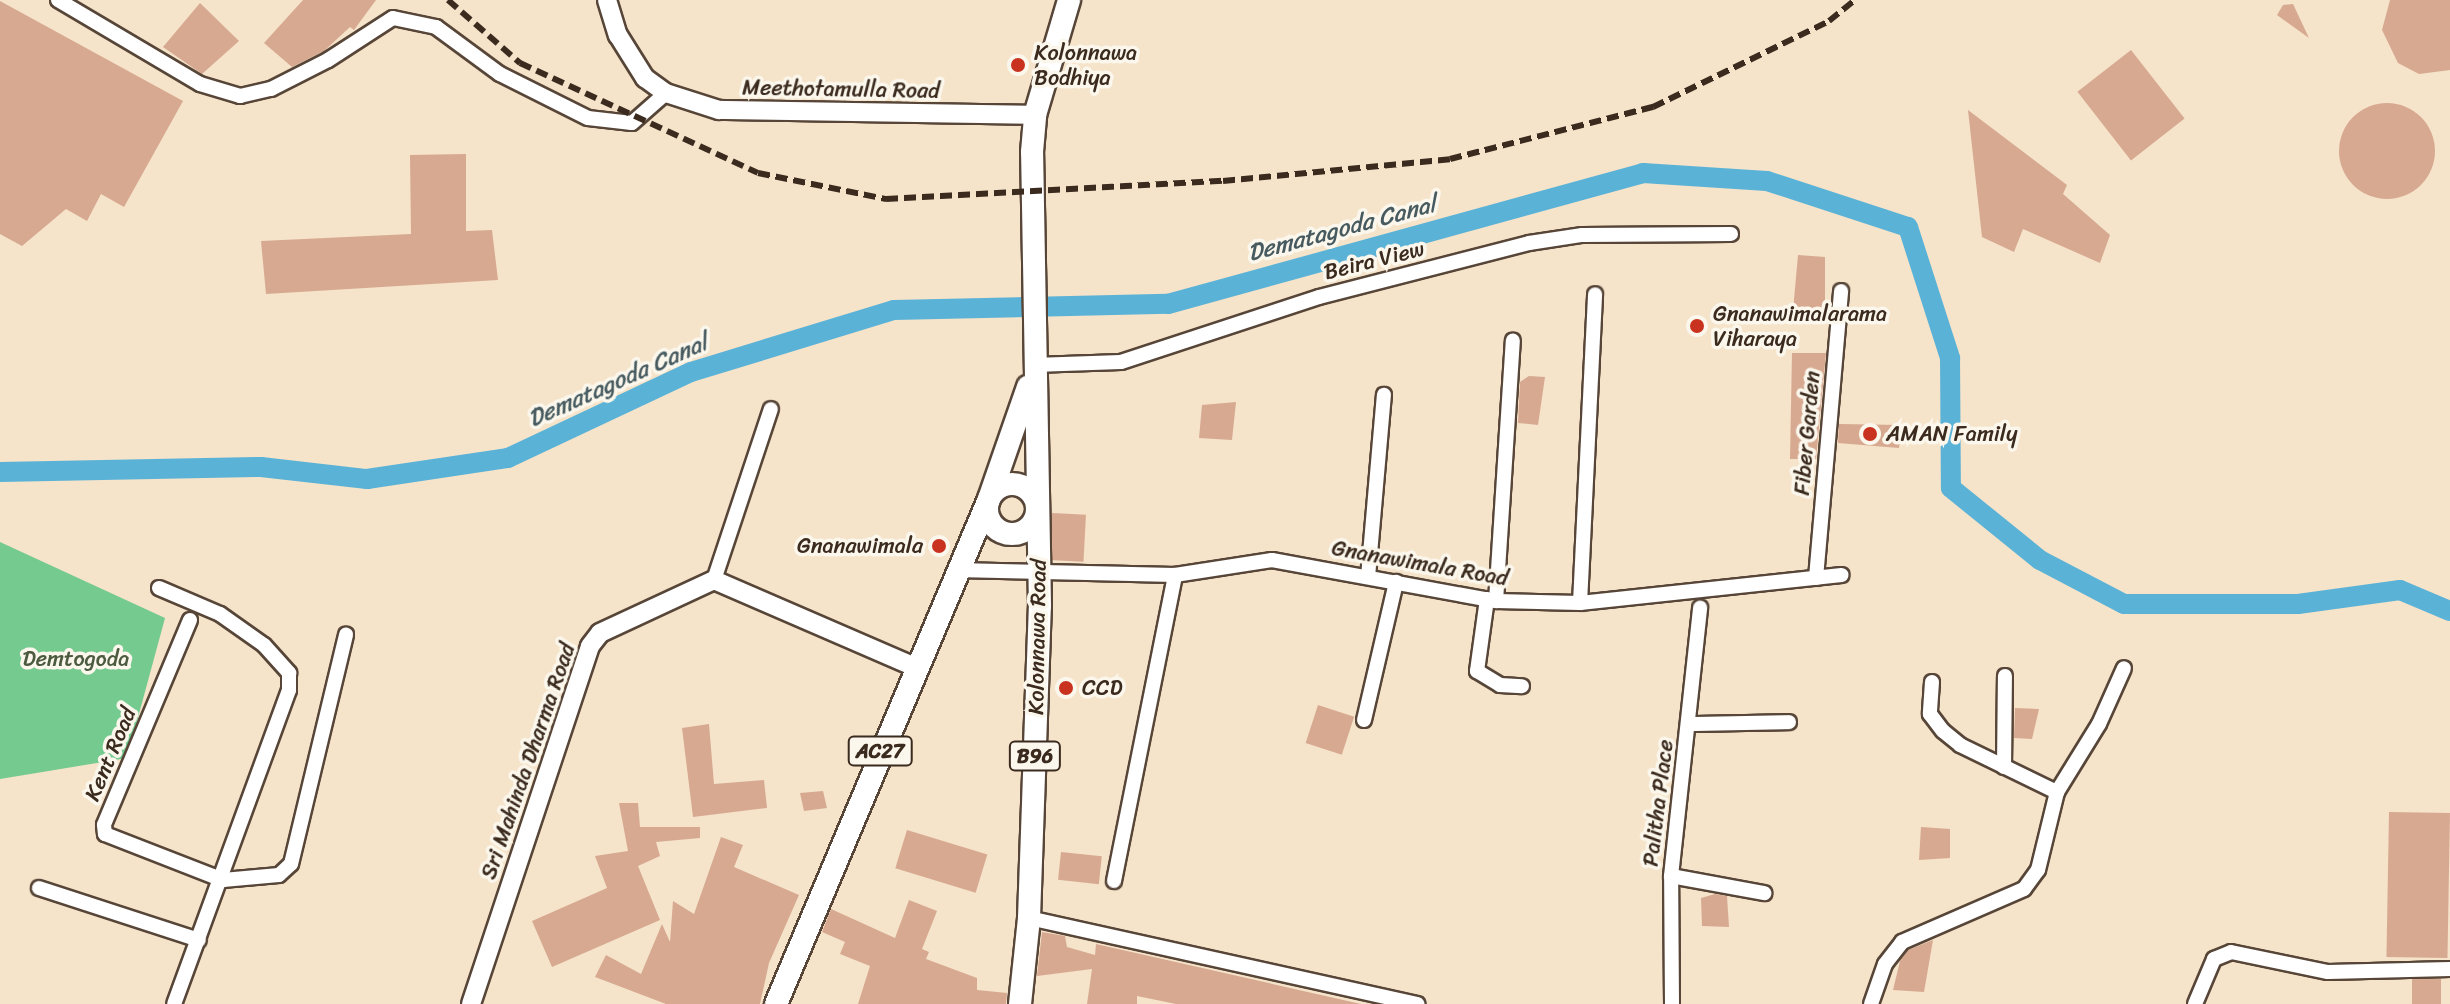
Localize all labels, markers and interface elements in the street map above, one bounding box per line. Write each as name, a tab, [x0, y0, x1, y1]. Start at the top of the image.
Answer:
place label: Kolonnawa Bodhiya	[1034, 39, 1137, 90]
marker: Kolonnawa Bodhiya	[1009, 56, 1027, 74]
street label: Meethotamulla Road	[742, 74, 940, 104]
water label: Dematagoda Canal	[1245, 190, 1439, 268]
street label: Beira View	[1321, 235, 1427, 285]
place label: Gnanawimalarama Viharaya	[1713, 300, 1887, 352]
marker: Gnanawimalarama Viharaya	[1688, 317, 1706, 335]
water label: Dematagoda Canal	[524, 328, 712, 434]
street label: Fiber Garden	[1788, 370, 1826, 496]
place label: AMAN Family	[1886, 421, 2017, 447]
marker: AMAN Family	[1861, 425, 1879, 443]
place label: Gnanawimala	[797, 533, 923, 559]
street label: Gnanawimala Road	[1330, 534, 1510, 592]
marker: Gnanawimala	[930, 537, 948, 555]
street label: Kolonnawa Road	[1022, 559, 1052, 715]
street label: Sri Mahinda Dharma Road	[475, 640, 581, 882]
park label: Demtogoda	[23, 646, 129, 672]
place label: CCD	[1082, 675, 1123, 701]
marker: CCD	[1057, 679, 1075, 697]
street label: Kent Road	[78, 703, 142, 805]
road number: AC27	[846, 735, 914, 767]
street label: Palitha Place	[1637, 738, 1679, 868]
road number: B96	[1007, 740, 1063, 772]

